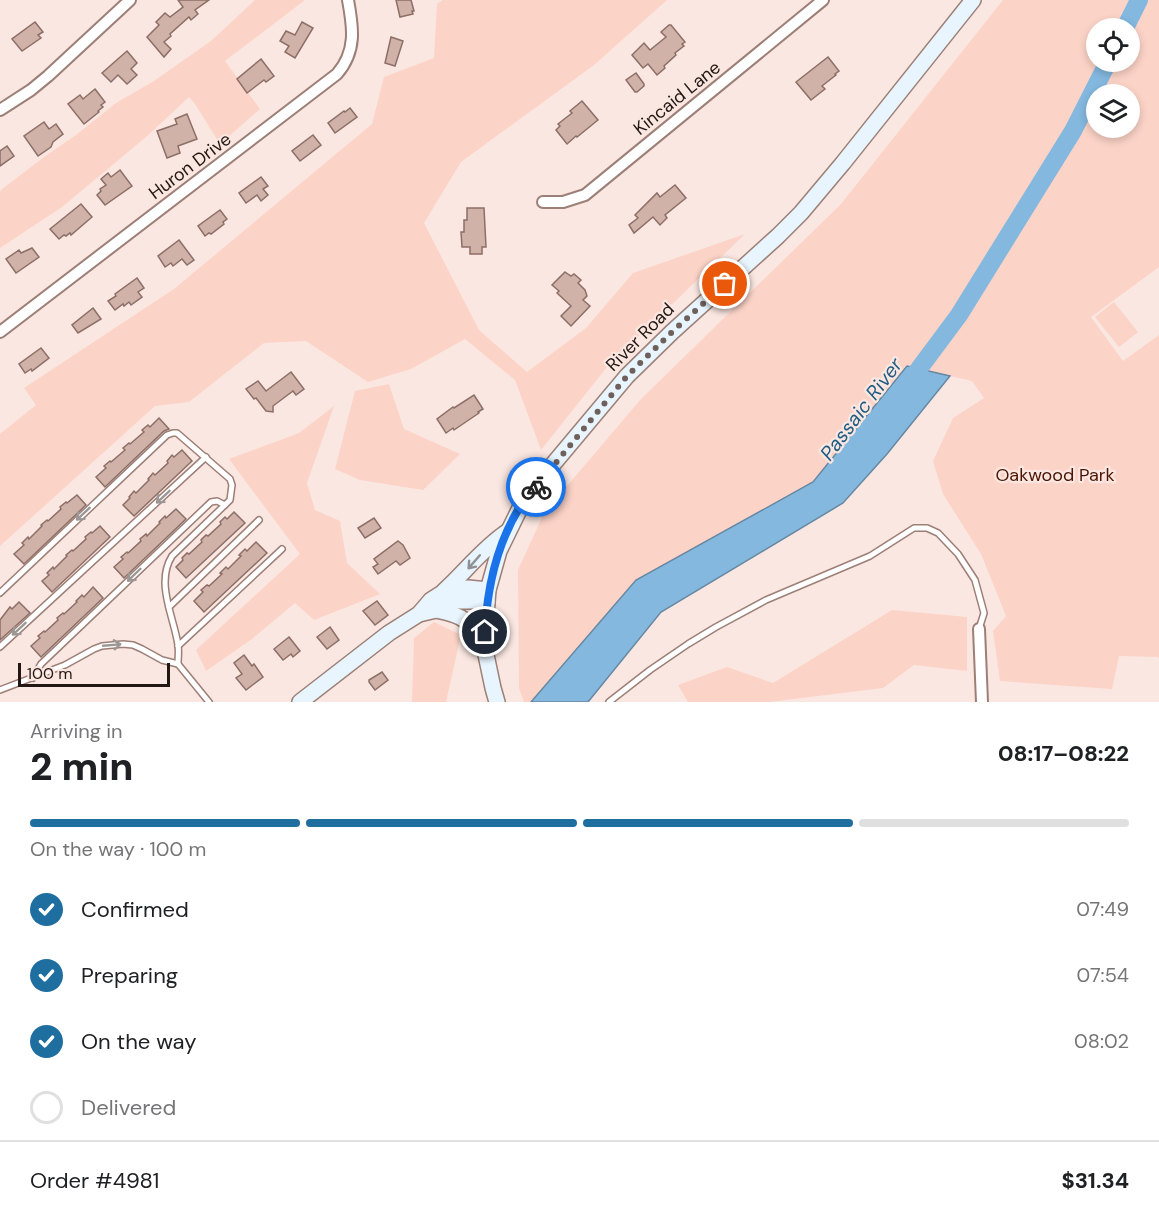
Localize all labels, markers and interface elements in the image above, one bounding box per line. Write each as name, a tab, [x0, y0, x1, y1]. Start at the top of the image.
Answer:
map controls	[1086, 18, 1140, 138]
button: locate	[1086, 18, 1140, 72]
street label: Kincaid Lane	[628, 55, 726, 141]
button: layers	[1086, 84, 1140, 138]
street label: Huron Drive	[144, 127, 236, 205]
pin	[699, 258, 750, 309]
icon: bag	[708, 267, 741, 300]
street label: River Road	[601, 298, 679, 376]
water label: Passaic River	[814, 352, 908, 466]
courier	[506, 457, 566, 517]
park label: Oakwood Park	[995, 463, 1115, 487]
icon: bike	[520, 471, 553, 504]
one-way arrow	[155, 490, 170, 504]
one-way arrow	[76, 507, 91, 521]
one-way arrow	[467, 554, 481, 569]
one-way arrow	[127, 568, 142, 582]
pin	[459, 606, 510, 657]
icon: home	[468, 615, 501, 648]
one-way arrow	[12, 622, 27, 636]
one-way arrow	[102, 639, 122, 650]
scale bar	[18, 660, 170, 688]
text: 100 m	[27, 663, 72, 684]
text: Arriving in	[30, 718, 122, 744]
text: 08:17–08:22	[998, 739, 1129, 768]
text: 2 min	[30, 741, 134, 792]
text: On the way · 100 m	[30, 836, 206, 862]
icon: check	[30, 893, 63, 926]
text: Confirmed	[81, 895, 189, 924]
text: 07:49	[1076, 896, 1129, 922]
icon: check	[30, 959, 63, 992]
text: Preparing	[81, 961, 178, 990]
text: 07:54	[1077, 962, 1129, 988]
icon: check	[30, 1025, 63, 1058]
text: On the way	[81, 1027, 196, 1056]
text: 08:02	[1074, 1028, 1129, 1054]
text: Delivered	[81, 1093, 176, 1122]
text: Order #4981	[30, 1166, 159, 1195]
text: $31.34	[1061, 1166, 1129, 1195]

